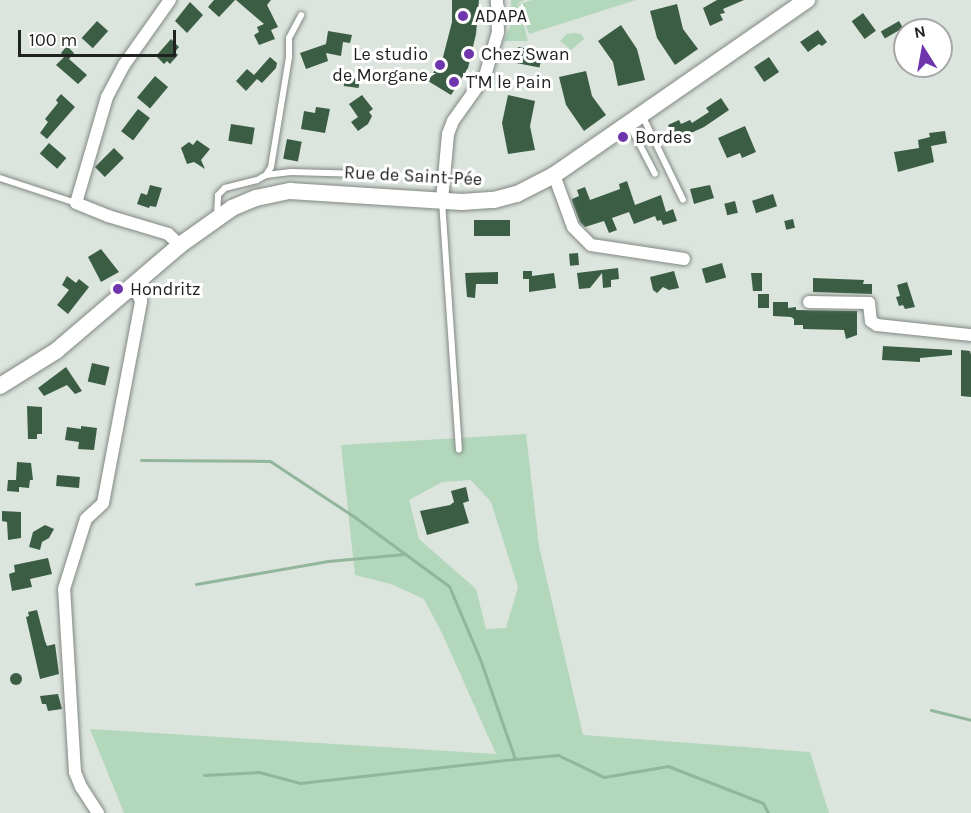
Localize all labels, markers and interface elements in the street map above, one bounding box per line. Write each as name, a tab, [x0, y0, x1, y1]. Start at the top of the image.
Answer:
place label: ADAPA	[475, 5, 527, 27]
marker: ADAPA	[456, 9, 470, 23]
scale bar	[21, 18, 178, 56]
north arrow	[893, 18, 953, 78]
text: N	[912, 21, 927, 42]
text: 100 m	[29, 29, 77, 51]
place label: Chez Swan	[481, 43, 570, 65]
place label: Le studio de Morgane	[332, 44, 428, 86]
marker: Chez Swan	[462, 47, 476, 61]
marker: Le studio de Morgane	[433, 58, 447, 72]
place label: T'M le Pain	[466, 71, 552, 93]
marker: T'M le Pain	[447, 75, 461, 89]
place label: Bordes	[635, 126, 692, 148]
marker: Bordes	[616, 130, 630, 144]
street label: Rue de Saint-Pée	[343, 162, 483, 190]
place label: Hondritz	[130, 278, 201, 300]
marker: Hondritz	[111, 282, 125, 296]

